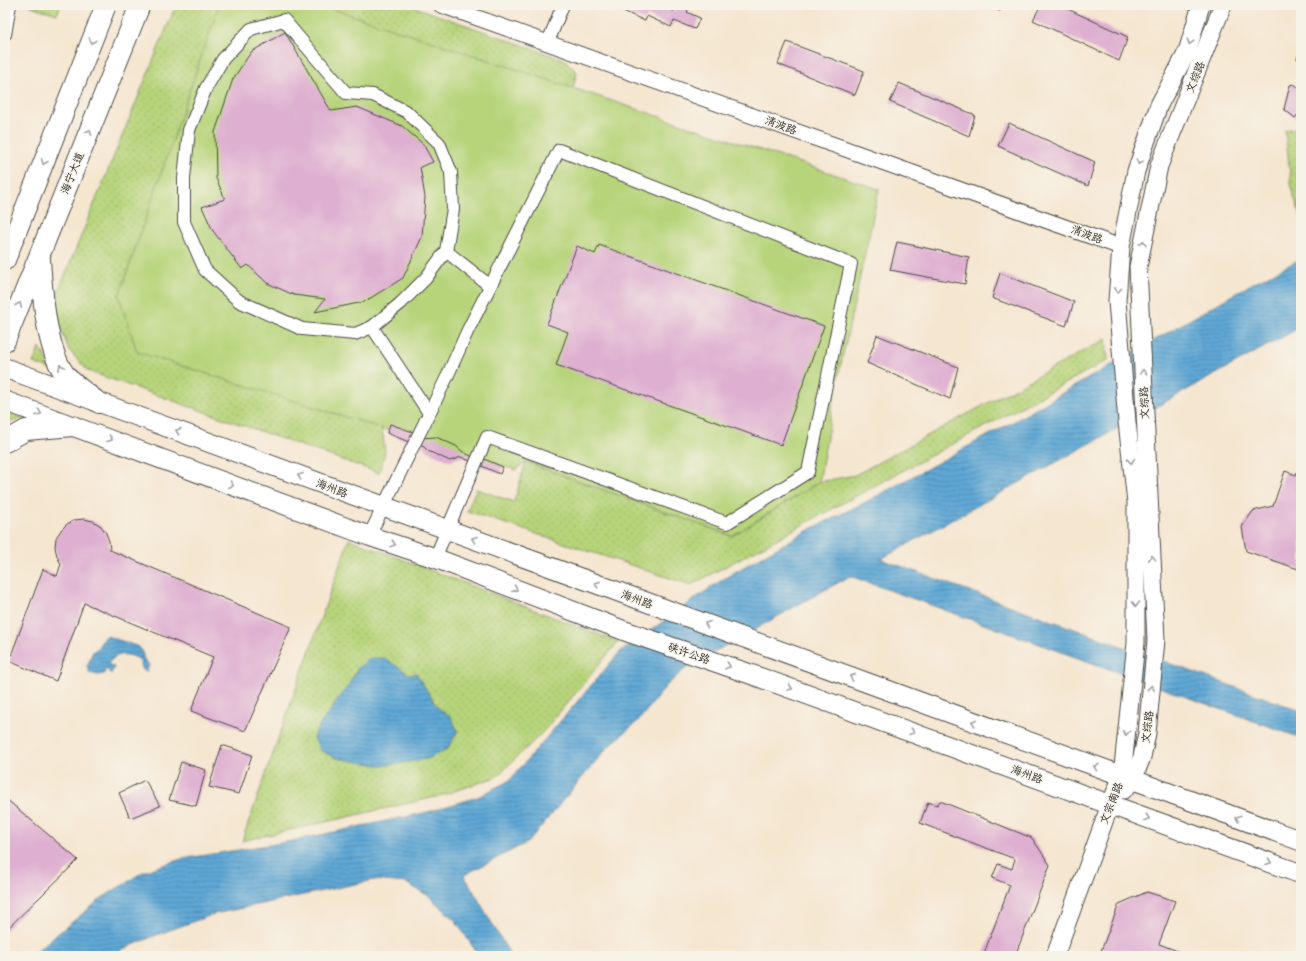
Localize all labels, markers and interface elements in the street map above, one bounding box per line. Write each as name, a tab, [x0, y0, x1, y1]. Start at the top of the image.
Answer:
one-way arrow	[89, 38, 97, 45]
one-way arrow	[1186, 39, 1195, 46]
street label: 文综路	[1182, 59, 1208, 95]
street label: 清波路	[763, 113, 799, 137]
one-way arrow	[84, 129, 92, 136]
street label: 海宁大道	[57, 150, 87, 196]
one-way arrow	[1136, 158, 1144, 165]
one-way arrow	[41, 159, 49, 166]
street label: 清波路	[1069, 222, 1105, 246]
one-way arrow	[1138, 240, 1147, 246]
one-way arrow	[1113, 287, 1122, 293]
one-way arrow	[15, 301, 23, 308]
one-way arrow	[59, 364, 66, 371]
one-way arrow	[1138, 369, 1147, 375]
street label: 文综路	[1136, 386, 1152, 420]
one-way arrow	[35, 409, 42, 417]
one-way arrow	[174, 428, 181, 436]
one-way arrow	[106, 434, 113, 442]
one-way arrow	[1126, 458, 1135, 464]
one-way arrow	[296, 472, 303, 480]
street label: 海州路	[314, 476, 350, 500]
one-way arrow	[228, 480, 235, 488]
one-way arrow	[471, 536, 478, 544]
one-way arrow	[389, 539, 396, 548]
one-way arrow	[1148, 555, 1156, 561]
one-way arrow	[593, 580, 600, 589]
one-way arrow	[511, 584, 518, 592]
street label: 海州路	[619, 587, 655, 611]
one-way arrow	[1132, 601, 1140, 607]
one-way arrow	[703, 621, 710, 629]
street label: 硖许公路	[666, 639, 712, 667]
one-way arrow	[725, 661, 732, 670]
one-way arrow	[848, 674, 855, 682]
one-way arrow	[786, 683, 793, 692]
one-way arrow	[1147, 685, 1156, 691]
street label: 文综路	[1138, 710, 1156, 744]
one-way arrow	[970, 719, 977, 727]
one-way arrow	[909, 728, 916, 736]
one-way arrow	[1122, 730, 1131, 736]
street label: 海州路	[1009, 762, 1045, 786]
one-way arrow	[1092, 763, 1099, 771]
street label: 文宗南路	[1096, 780, 1126, 826]
one-way arrow	[1143, 813, 1150, 822]
one-way arrow	[1235, 815, 1242, 823]
one-way arrow	[1266, 858, 1273, 866]

